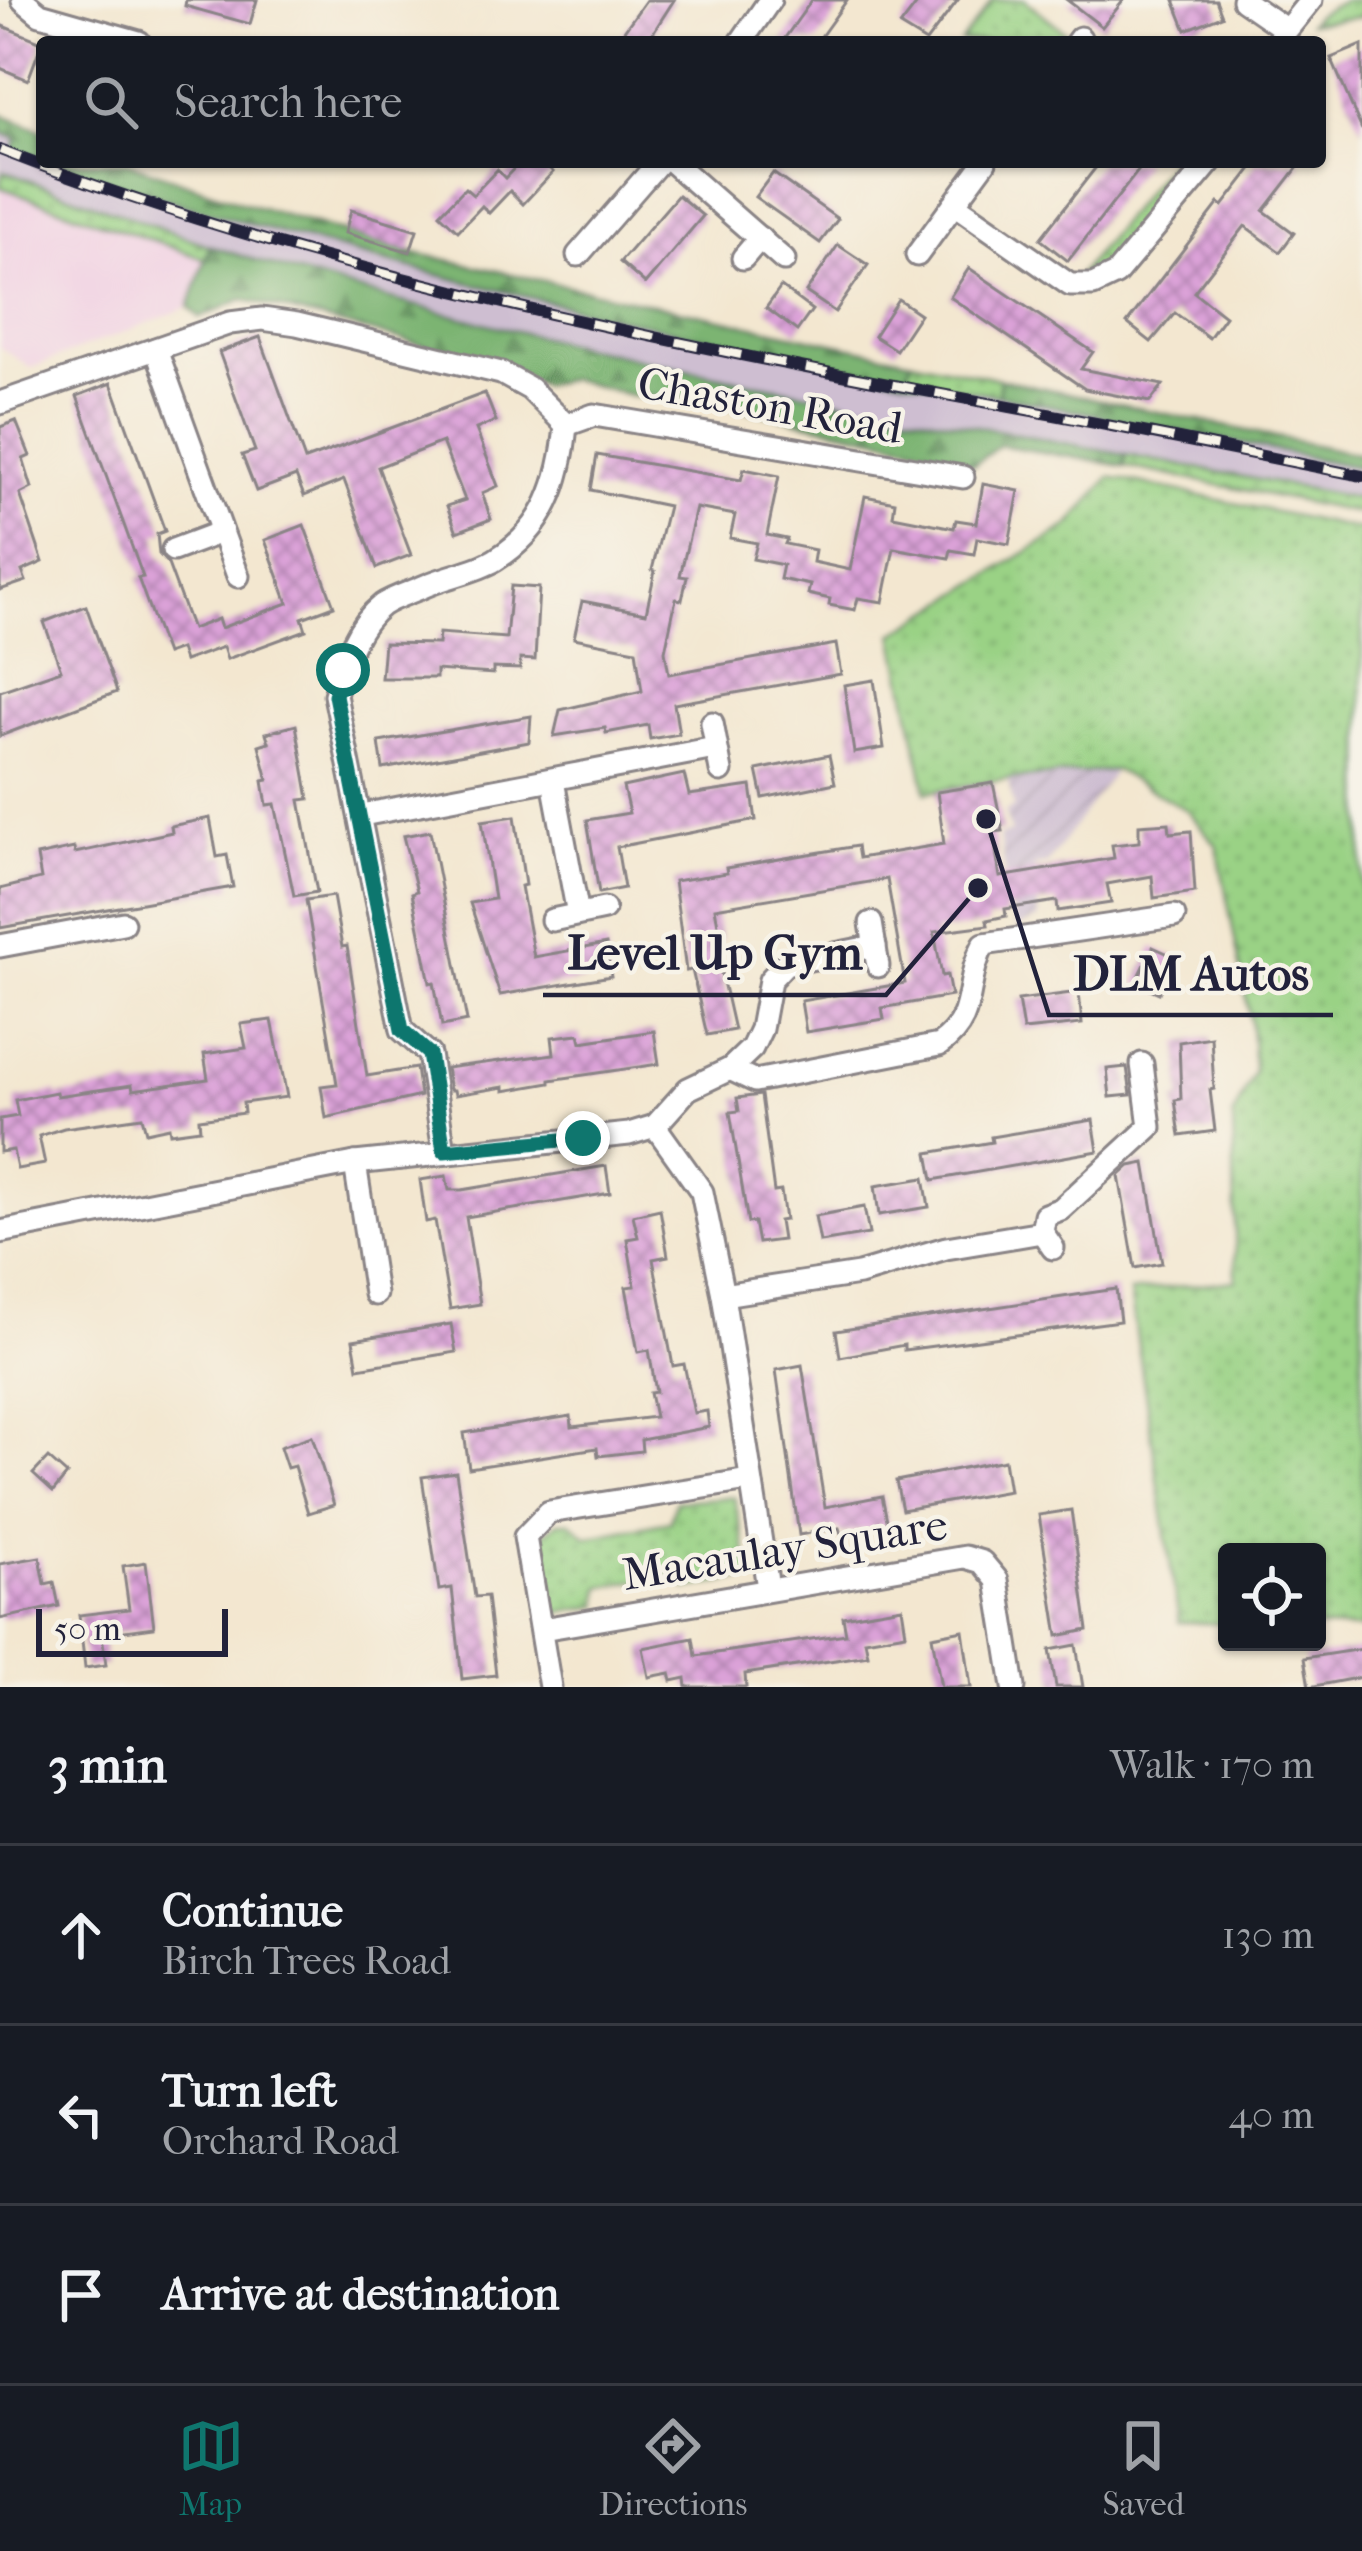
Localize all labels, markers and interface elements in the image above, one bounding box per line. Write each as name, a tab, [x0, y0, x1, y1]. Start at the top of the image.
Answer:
search box	[36, 36, 1326, 168]
icon: search	[78, 69, 144, 135]
text: Search here	[174, 76, 402, 129]
street label: Chaston Road	[634, 357, 907, 455]
route start	[316, 643, 370, 697]
callout: Level Up Gym	[543, 911, 886, 995]
text: Level Up Gym	[567, 925, 864, 981]
callout: DLM Autos	[1049, 931, 1333, 1015]
text: DLM Autos	[1073, 946, 1309, 1002]
route end	[556, 1111, 610, 1165]
street label: Macaulay Square	[619, 1498, 951, 1602]
map controls	[1218, 1543, 1326, 1651]
button: locate	[1218, 1543, 1326, 1651]
scale bar	[36, 1603, 228, 1656]
text: 50 m	[54, 1610, 121, 1649]
text: 3 min	[48, 1735, 167, 1795]
text: Walk · 170 m	[1110, 1742, 1314, 1788]
text: Continue	[162, 1885, 343, 1938]
icon: ahead	[48, 1902, 114, 1968]
text: 130 m	[1222, 1912, 1314, 1958]
text: Birch Trees Road	[162, 1938, 451, 1984]
text: Turn left	[162, 2065, 337, 2118]
icon: left	[48, 2082, 114, 2148]
text: 40 m	[1229, 2092, 1314, 2138]
text: Orchard Road	[162, 2118, 399, 2164]
icon: arrive	[48, 2262, 114, 2328]
text: Arrive at destination	[162, 2268, 559, 2321]
tab: Map	[178, 2413, 244, 2524]
tab: Directions	[599, 2413, 747, 2524]
tab: Saved	[1103, 2413, 1184, 2524]

